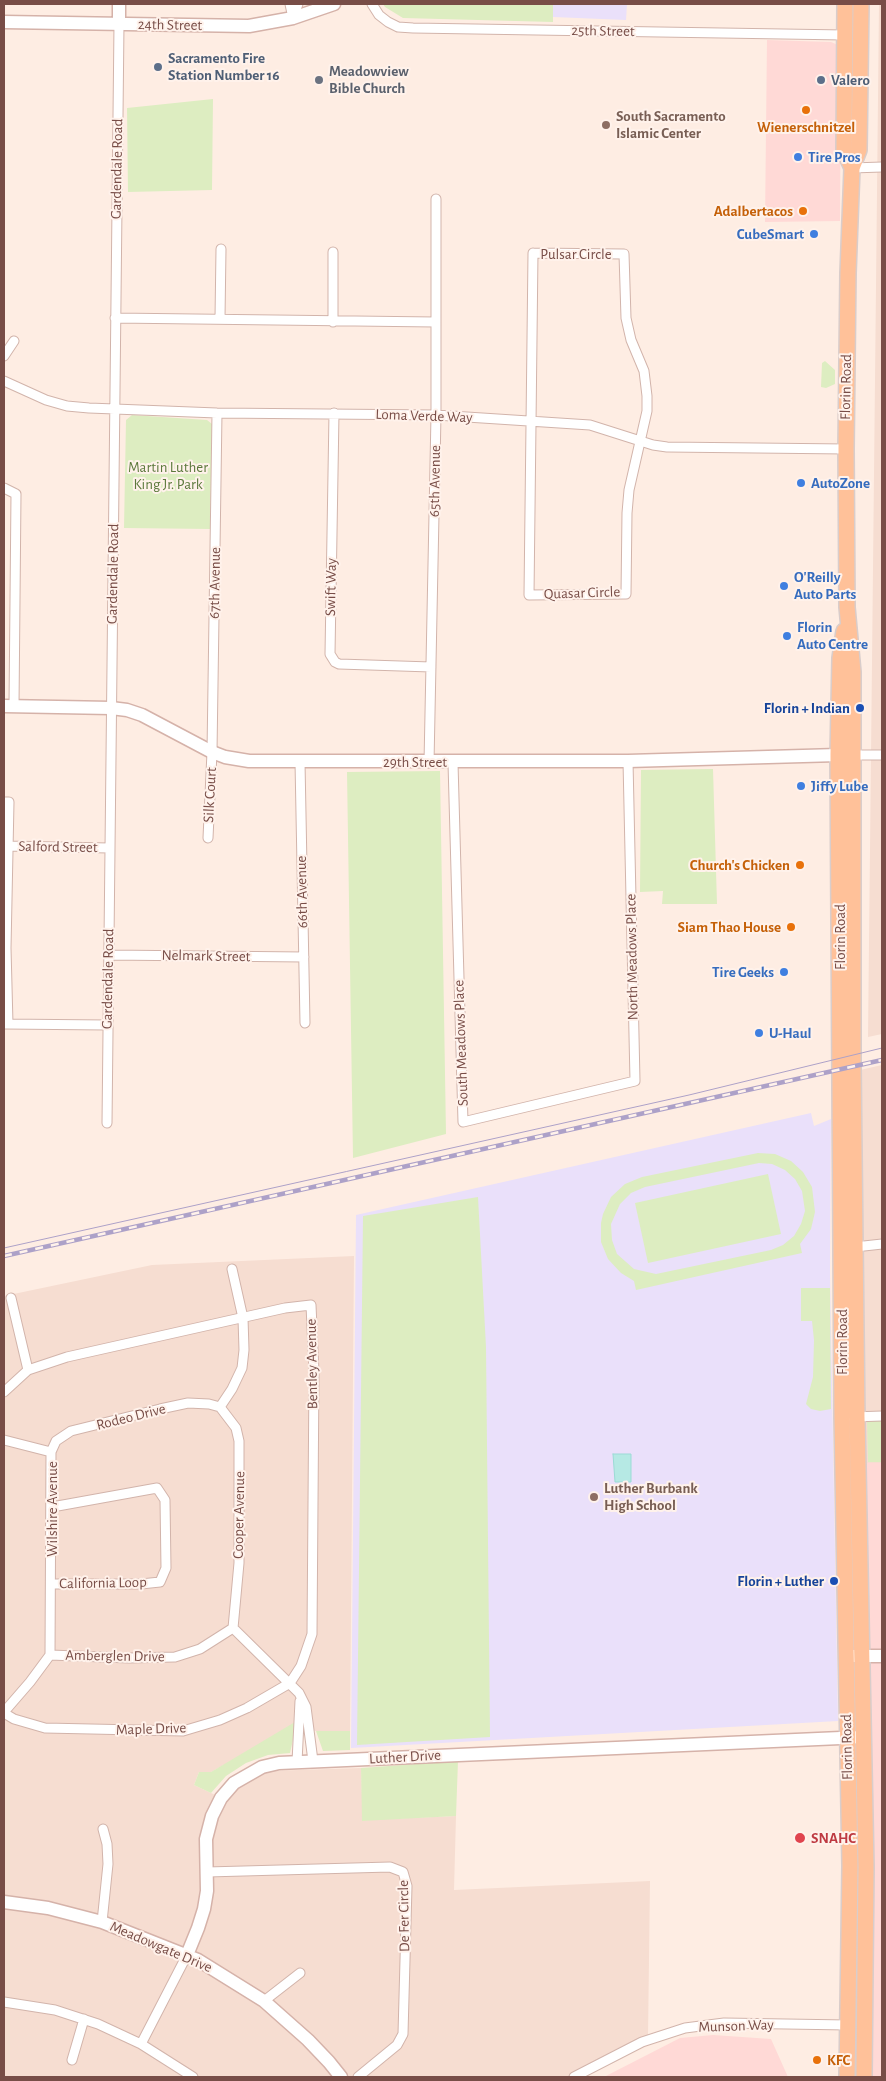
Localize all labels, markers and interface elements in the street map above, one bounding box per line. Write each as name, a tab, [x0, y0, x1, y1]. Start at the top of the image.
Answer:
street label: 24th Street	[138, 15, 202, 35]
street label: 25th Street	[571, 21, 635, 41]
place label: Sacramento Fire Station Number 16	[168, 49, 279, 84]
marker: Sacramento Fire Station Number 16	[152, 61, 164, 73]
place label: Meadowview Bible Church	[329, 62, 409, 97]
place label: Valero	[831, 71, 870, 89]
marker: Meadowview Bible Church	[313, 74, 325, 86]
marker: Valero	[815, 74, 827, 86]
marker: Wienerschnitzel	[800, 104, 812, 116]
place label: South Sacramento Islamic Center	[616, 107, 726, 142]
place label: Wienerschnitzel	[757, 118, 855, 136]
street label: Gardendale Road	[107, 119, 127, 219]
marker: South Sacramento Islamic Center	[600, 119, 612, 131]
place label: Tire Pros	[808, 148, 861, 166]
marker: Tire Pros	[792, 151, 804, 163]
place label: Adalbertacos	[714, 202, 793, 220]
marker: Adalbertacos	[797, 205, 809, 217]
place label: CubeSmart	[737, 225, 804, 243]
marker: CubeSmart	[808, 228, 820, 240]
street label: Pulsar Circle	[540, 245, 612, 263]
street label: Florin Road	[836, 354, 856, 420]
street label: Loma Verde Way	[375, 405, 473, 427]
street label: 65th Avenue	[425, 445, 445, 517]
park label: Martin Luther King Jr. Park	[128, 458, 208, 493]
place label: AutoZone	[811, 474, 870, 492]
marker: AutoZone	[795, 477, 807, 489]
street label: Gardendale Road	[103, 524, 123, 624]
street label: 67th Avenue	[205, 547, 225, 619]
street label: Swift Way	[321, 558, 341, 616]
place label: O'Reilly Auto Parts	[794, 568, 856, 603]
marker: O'Reilly Auto Parts	[778, 580, 790, 592]
street label: Quasar Circle	[543, 583, 621, 603]
place label: Florin Auto Centre	[797, 618, 868, 653]
marker: Florin Auto Centre	[781, 630, 793, 642]
place label: Florin + Indian	[764, 699, 850, 717]
marker: Florin + Indian	[854, 702, 866, 714]
street label: 29th Street	[383, 753, 447, 771]
street label: Silk Court	[200, 767, 220, 823]
place label: Jiffy Lube	[811, 777, 868, 795]
marker: Jiffy Lube	[795, 780, 807, 792]
street label: Salford Street	[18, 837, 98, 857]
street label: 66th Avenue	[292, 855, 312, 929]
place label: Church's Chicken	[690, 856, 790, 874]
marker: Church's Chicken	[794, 859, 806, 871]
street label: North Meadows Place	[622, 894, 642, 1020]
street label: Florin Road	[831, 904, 849, 970]
place label: Siam Thao House	[677, 918, 781, 936]
marker: Siam Thao House	[785, 921, 797, 933]
street label: Gardendale Road	[98, 929, 118, 1029]
street label: Nelmark Street	[161, 946, 251, 966]
place label: Tire Geeks	[712, 963, 774, 981]
marker: Tire Geeks	[778, 966, 790, 978]
street label: South Meadows Place	[450, 980, 472, 1106]
place label: U-Haul	[769, 1024, 811, 1042]
marker: U-Haul	[753, 1027, 765, 1039]
street label: Florin Road	[833, 1309, 851, 1375]
street label: Bentley Avenue	[302, 1319, 322, 1409]
street label: Rodeo Drive	[94, 1400, 168, 1434]
street label: Wilshire Avenue	[43, 1461, 61, 1557]
street label: Cooper Avenue	[229, 1471, 249, 1559]
place label: Luther Burbank High School	[604, 1479, 698, 1514]
marker: Luther Burbank High School	[588, 1491, 600, 1503]
place label: Florin + Luther	[737, 1572, 824, 1590]
street label: California Loop	[59, 1573, 147, 1593]
marker: Florin + Luther	[828, 1575, 840, 1587]
street label: Amberglen Drive	[65, 1646, 165, 1666]
street label: Florin Road	[837, 1714, 857, 1780]
street label: Maple Drive	[115, 1719, 187, 1739]
street label: Luther Drive	[369, 1746, 441, 1768]
place label: SNAHC	[811, 1829, 856, 1847]
marker: SNAHC	[793, 1831, 807, 1845]
street label: De Fer Circle	[394, 1880, 414, 1952]
street label: Meadowgate Drive	[107, 1917, 215, 1977]
street label: Munson Way	[698, 2016, 774, 2036]
place label: KFC	[827, 2051, 850, 2069]
marker: KFC	[811, 2054, 823, 2066]

